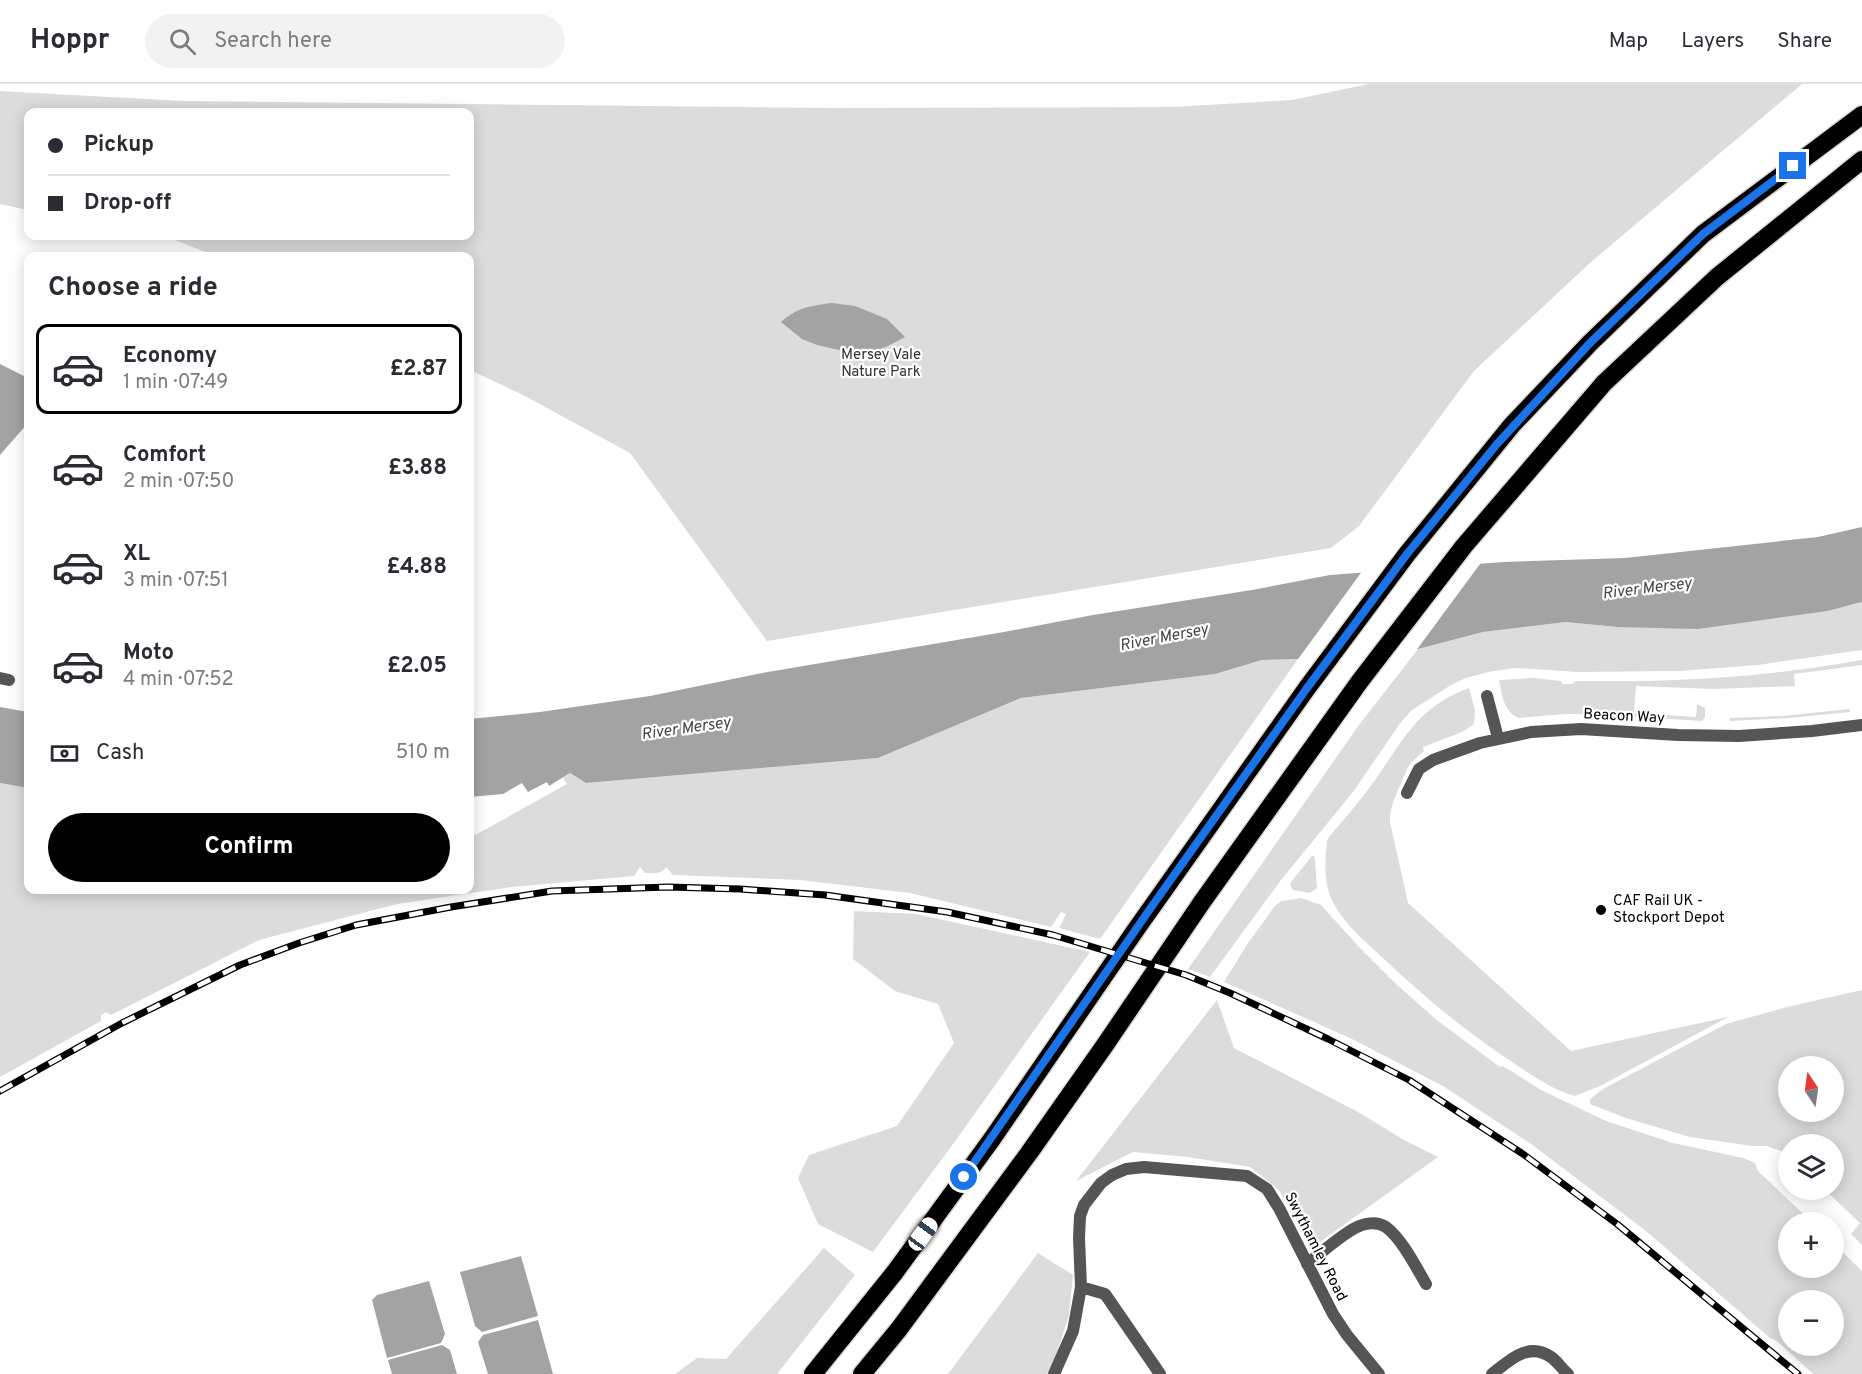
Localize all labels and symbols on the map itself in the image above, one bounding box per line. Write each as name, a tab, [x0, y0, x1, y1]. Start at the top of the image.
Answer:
route end	[1779, 152, 1806, 179]
park label: Mersey Vale Nature Park	[841, 346, 921, 382]
water label: River Mersey	[1601, 573, 1695, 604]
water label: River Mersey	[1118, 619, 1212, 656]
street label: Beacon Way	[1583, 705, 1665, 729]
water label: River Mersey	[640, 713, 734, 745]
place label: CAF Rail UK - Stockport Depot	[1613, 892, 1725, 928]
marker: CAF Rail UK - Stockport Depot	[1594, 903, 1608, 917]
north arrow	[1778, 1056, 1844, 1122]
route start	[950, 1163, 977, 1190]
street label: Swythamley Road	[1279, 1189, 1351, 1305]
car	[905, 1214, 941, 1254]

